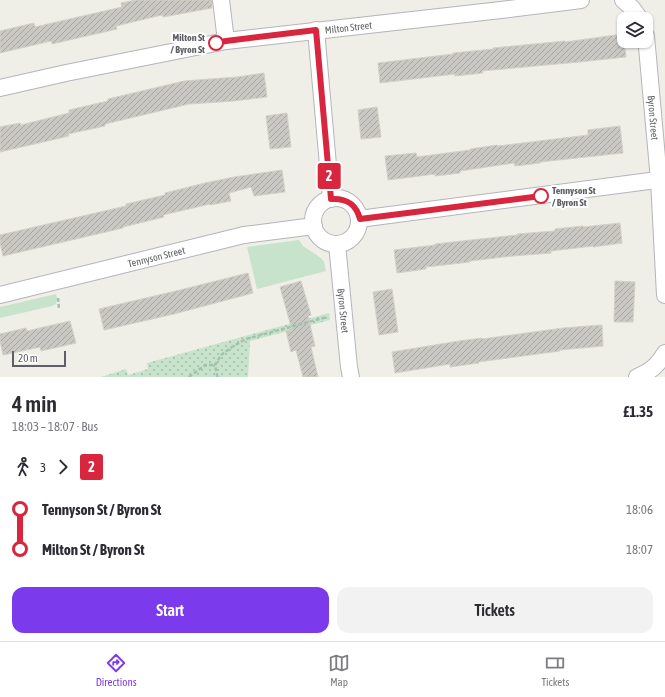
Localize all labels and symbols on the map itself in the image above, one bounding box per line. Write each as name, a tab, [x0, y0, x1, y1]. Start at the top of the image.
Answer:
street label: Milton Street	[324, 20, 373, 36]
place label: Milton St / Byron St	[170, 32, 205, 55]
marker: Milton St / Byron St	[208, 35, 224, 51]
street label: Byron Street	[645, 95, 660, 141]
line badge: 2	[316, 163, 342, 189]
place label: Tennyson St / Byron St	[552, 185, 596, 208]
marker: Tennyson St / Byron St	[533, 188, 549, 204]
street label: Tennyson Street	[127, 245, 186, 269]
street label: Byron Street	[335, 288, 351, 334]
scale bar	[12, 349, 66, 368]

